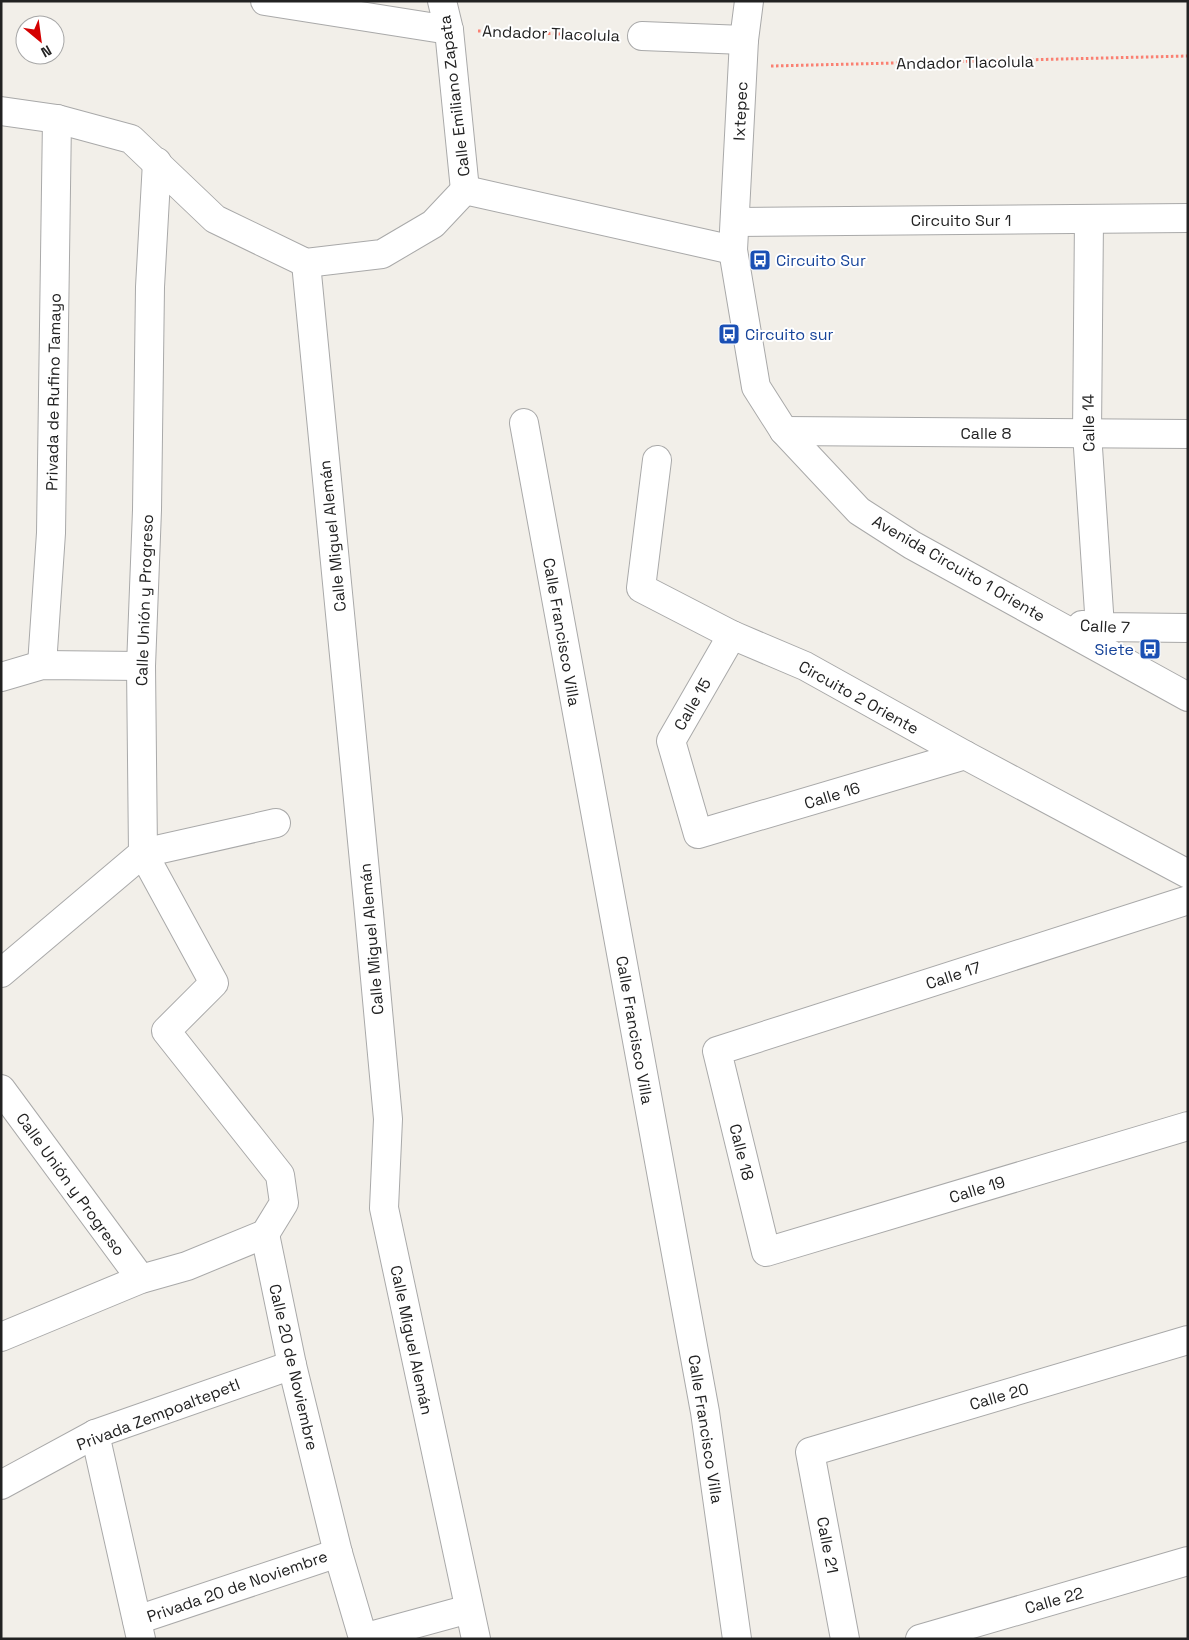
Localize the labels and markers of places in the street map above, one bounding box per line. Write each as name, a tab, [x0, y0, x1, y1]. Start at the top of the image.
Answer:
bus stop icon: Circuito Sur	[748, 248, 772, 272]
place label: Circuito Sur	[776, 250, 866, 271]
bus stop icon: Circuito sur	[717, 322, 741, 346]
place label: Circuito sur	[745, 324, 834, 345]
bus stop icon: Siete	[1138, 637, 1162, 661]
place label: Siete	[1095, 639, 1134, 660]

